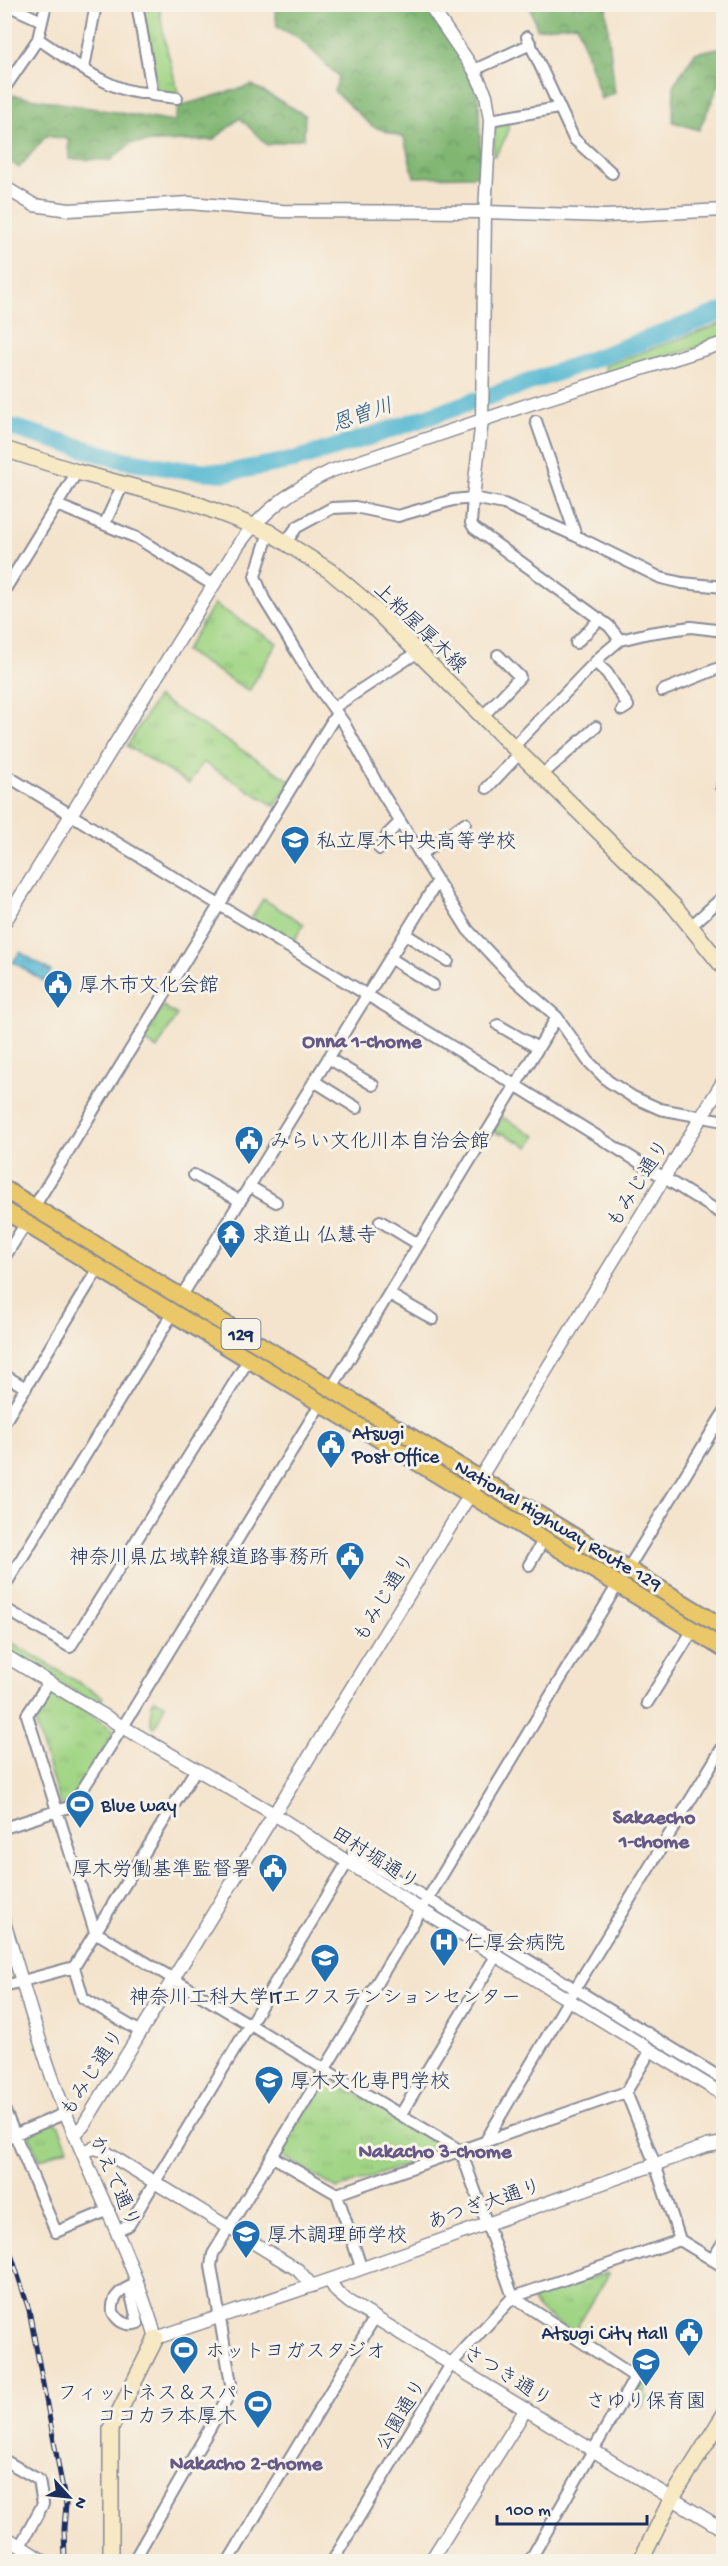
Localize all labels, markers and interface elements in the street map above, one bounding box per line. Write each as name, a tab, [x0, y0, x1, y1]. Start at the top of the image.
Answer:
water label: 恩曽川	[329, 393, 397, 439]
street label: 上粕屋厚木線	[367, 578, 471, 679]
school or university icon: 私立厚木中央高等学校	[279, 824, 311, 866]
place label: 私立厚木中央高等学校	[316, 830, 516, 855]
public building icon: 厚木市文化会館	[42, 968, 74, 1010]
place label: 厚木市文化会館	[79, 974, 219, 999]
district label: Onna 1-chome	[302, 1031, 423, 1056]
public building icon: みらい文化川本自治会館	[233, 1124, 265, 1166]
place label: みらい文化川本自治会館	[270, 1130, 490, 1155]
street label: もみじ通り	[603, 1136, 676, 1233]
temple icon: 求道山 仏慧寺	[215, 1218, 247, 1260]
place label: 求道山 仏慧寺	[252, 1224, 377, 1249]
road number: 129	[222, 1319, 260, 1349]
place label: Atsugi Post Office	[351, 1424, 440, 1470]
public building icon: Atsugi Post Office	[315, 1428, 347, 1470]
street label: National Highway Route 129	[450, 1456, 665, 1598]
public building icon: 神奈川県広域幹線道路事務所	[334, 1540, 366, 1582]
place label: 神奈川県広域幹線道路事務所	[69, 1546, 329, 1571]
street label: もみじ通り	[350, 1550, 422, 1648]
sports icon: Blue way	[64, 1788, 96, 1830]
place label: Blue way	[100, 1796, 177, 1819]
district label: Sakaecho 1-chome	[613, 1807, 695, 1856]
street label: 田村堀通り	[326, 1822, 423, 1897]
public building icon: 厚木労働基準監督署	[257, 1852, 289, 1894]
place label: 厚木労働基準監督署	[72, 1858, 252, 1883]
hospital icon: 仁厚会病院	[428, 1926, 460, 1968]
place label: 仁厚会病院	[465, 1932, 565, 1957]
school or university icon: 神奈川工科大学ITエクステンションセンター	[309, 1942, 341, 1984]
place label: 神奈川工科大学ITエクステンションセンター	[129, 1986, 521, 2011]
street label: もみじ通り	[56, 2025, 131, 2122]
school or university icon: 厚木文化専門学校	[253, 2064, 285, 2106]
place label: 厚木文化専門学校	[290, 2070, 450, 2095]
street label: かえで通り	[83, 2132, 144, 2232]
district label: Nakacho 3-chome	[358, 2141, 513, 2166]
street label: あつぎ大通り	[425, 2175, 545, 2237]
school or university icon: 厚木調理師学校	[230, 2218, 262, 2260]
place label: 厚木調理師学校	[267, 2224, 407, 2249]
public building icon: Atsugi City Hall	[673, 2316, 705, 2358]
place label: Atsugi City Hall	[542, 2324, 668, 2347]
sports icon: ホットヨガスタジオ	[168, 2334, 200, 2376]
place label: ホットヨガスタジオ	[205, 2341, 386, 2365]
street label: さつき通り	[457, 2342, 555, 2414]
school or university icon: さゆり保育園	[630, 2346, 662, 2388]
street label: 公園通り	[372, 2375, 433, 2456]
place label: フィットネス＆スパ ココカラ本厚木	[57, 2384, 237, 2430]
sports icon: フィットネス＆スパ ココカラ本厚木	[242, 2388, 274, 2430]
place label: さゆり保育園	[586, 2390, 706, 2415]
district label: Nakacho 2-chome	[170, 2453, 323, 2478]
north arrow	[39, 2467, 99, 2527]
scale bar	[497, 2488, 647, 2526]
text: N	[68, 2493, 90, 2512]
text: 100 m	[505, 2501, 551, 2522]

